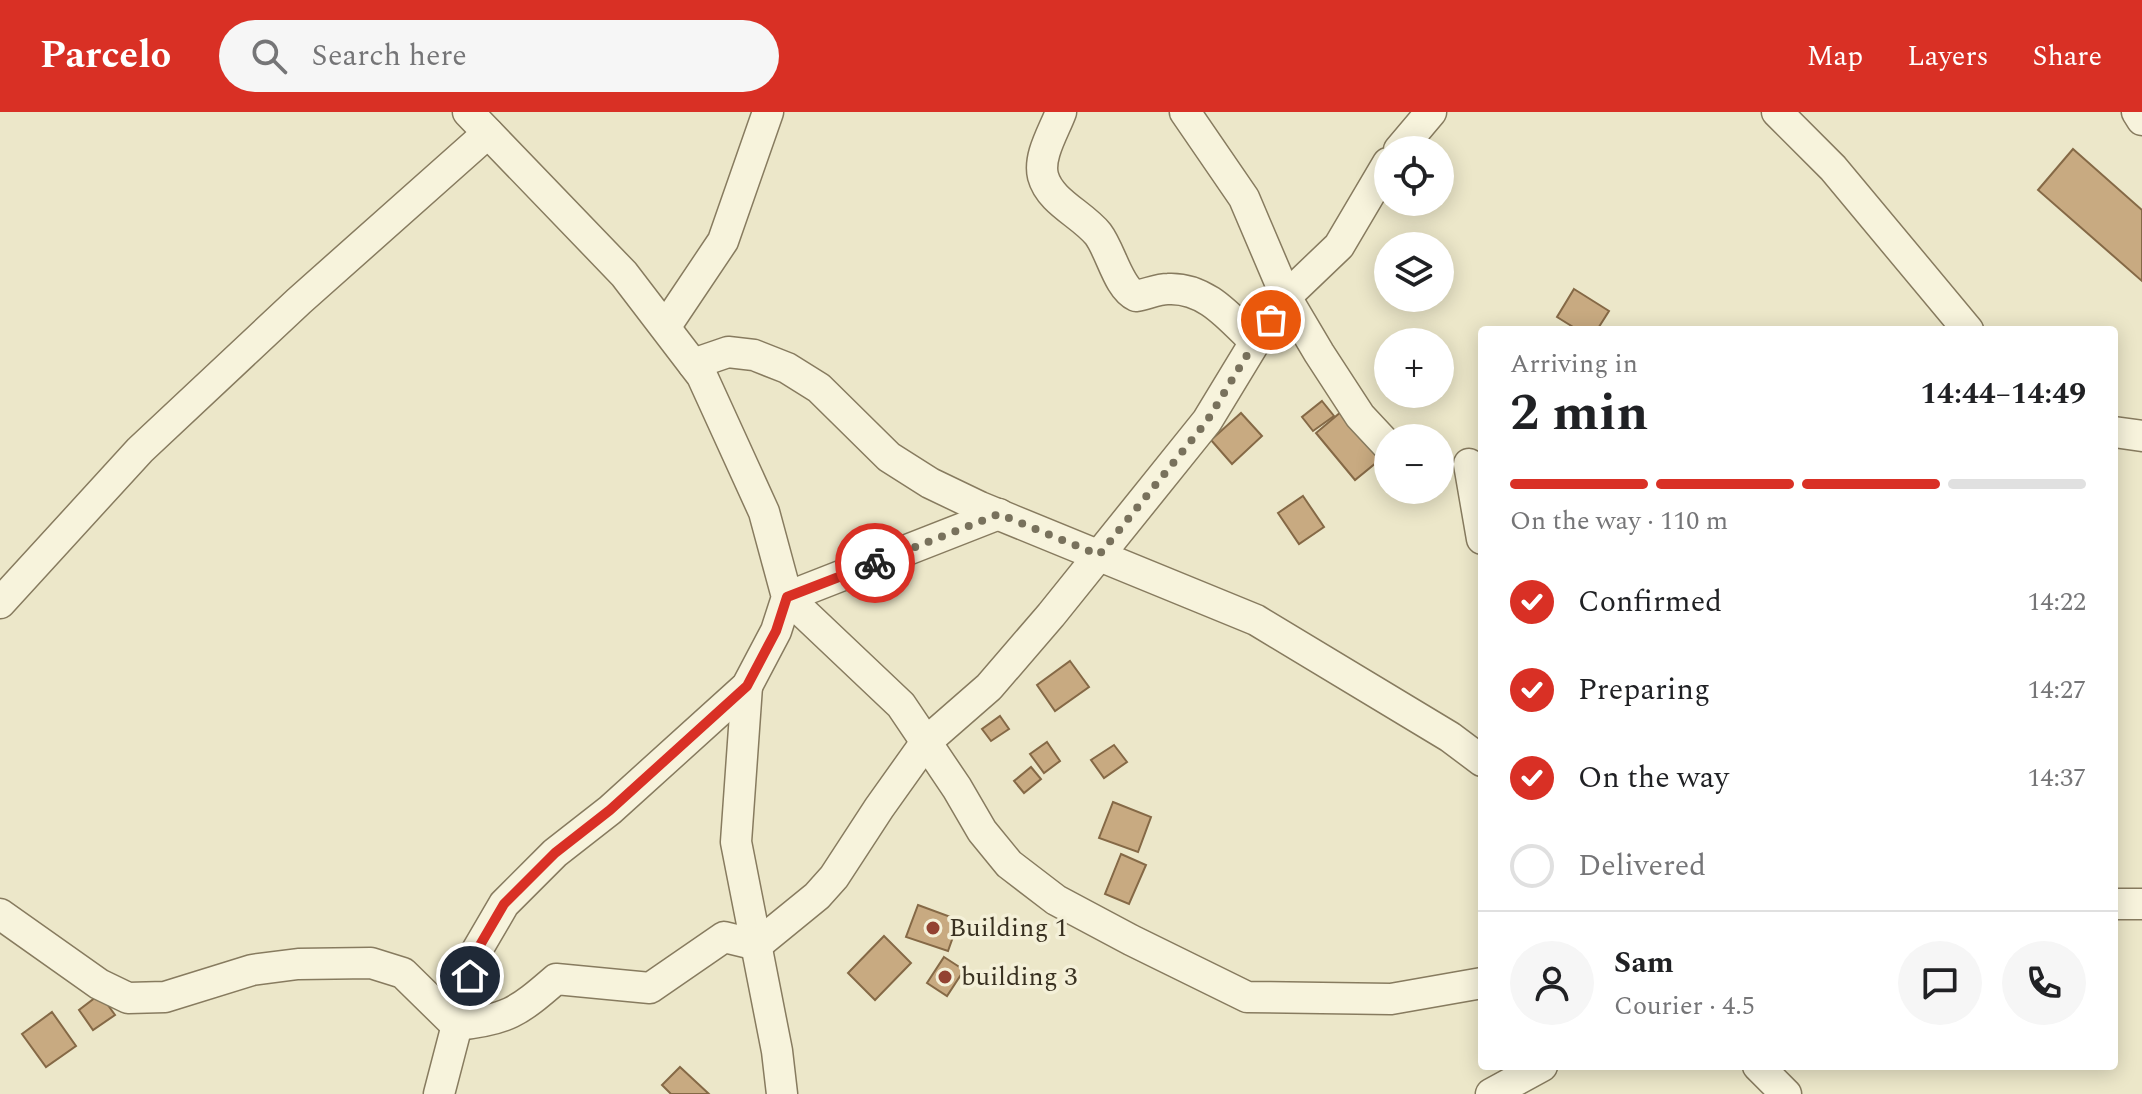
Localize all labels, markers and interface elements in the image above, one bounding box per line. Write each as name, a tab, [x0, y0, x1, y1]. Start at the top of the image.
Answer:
search box	[219, 20, 779, 92]
text: Parcelo	[40, 27, 171, 85]
text: Search here	[311, 33, 467, 79]
icon: search	[247, 34, 291, 78]
text: Map	[1807, 35, 1863, 78]
text: Layers	[1907, 35, 1989, 78]
text: Share	[2033, 35, 2102, 78]
map controls	[1374, 136, 1454, 504]
button: locate	[1374, 136, 1454, 216]
button: layers	[1374, 232, 1454, 312]
pin	[1237, 286, 1305, 354]
icon: bag	[1249, 298, 1293, 342]
button: +	[1374, 328, 1454, 408]
text: Arriving in	[1510, 344, 1638, 384]
text: 14:44–14:49	[1920, 371, 2086, 417]
text: 2 min	[1510, 374, 1648, 453]
button: −	[1374, 424, 1454, 504]
text: On the way · 110 m	[1510, 501, 1728, 541]
courier	[835, 523, 915, 603]
icon: bike	[853, 541, 897, 585]
text: Confirmed	[1578, 579, 1722, 625]
icon: check	[1510, 580, 1554, 624]
text: 14:22	[2027, 582, 2086, 622]
text: Preparing	[1578, 667, 1710, 713]
icon: check	[1510, 668, 1554, 712]
text: 14:27	[2027, 670, 2086, 710]
text: On the way	[1578, 755, 1729, 801]
icon: check	[1510, 756, 1554, 800]
text: 14:37	[2027, 758, 2086, 798]
text: Delivered	[1578, 843, 1706, 889]
place label: Building 1	[949, 908, 1068, 948]
marker: Building 1	[924, 919, 942, 937]
text: Sam	[1614, 940, 1674, 986]
button: person	[1510, 941, 1594, 1025]
button: chat	[1898, 941, 1982, 1025]
button: phone	[2002, 941, 2086, 1025]
pin	[436, 942, 504, 1010]
icon: home	[448, 954, 492, 998]
place label: building 3	[961, 957, 1077, 997]
marker: building 3	[936, 968, 954, 986]
text: Courier · 4.5	[1614, 986, 1755, 1026]

